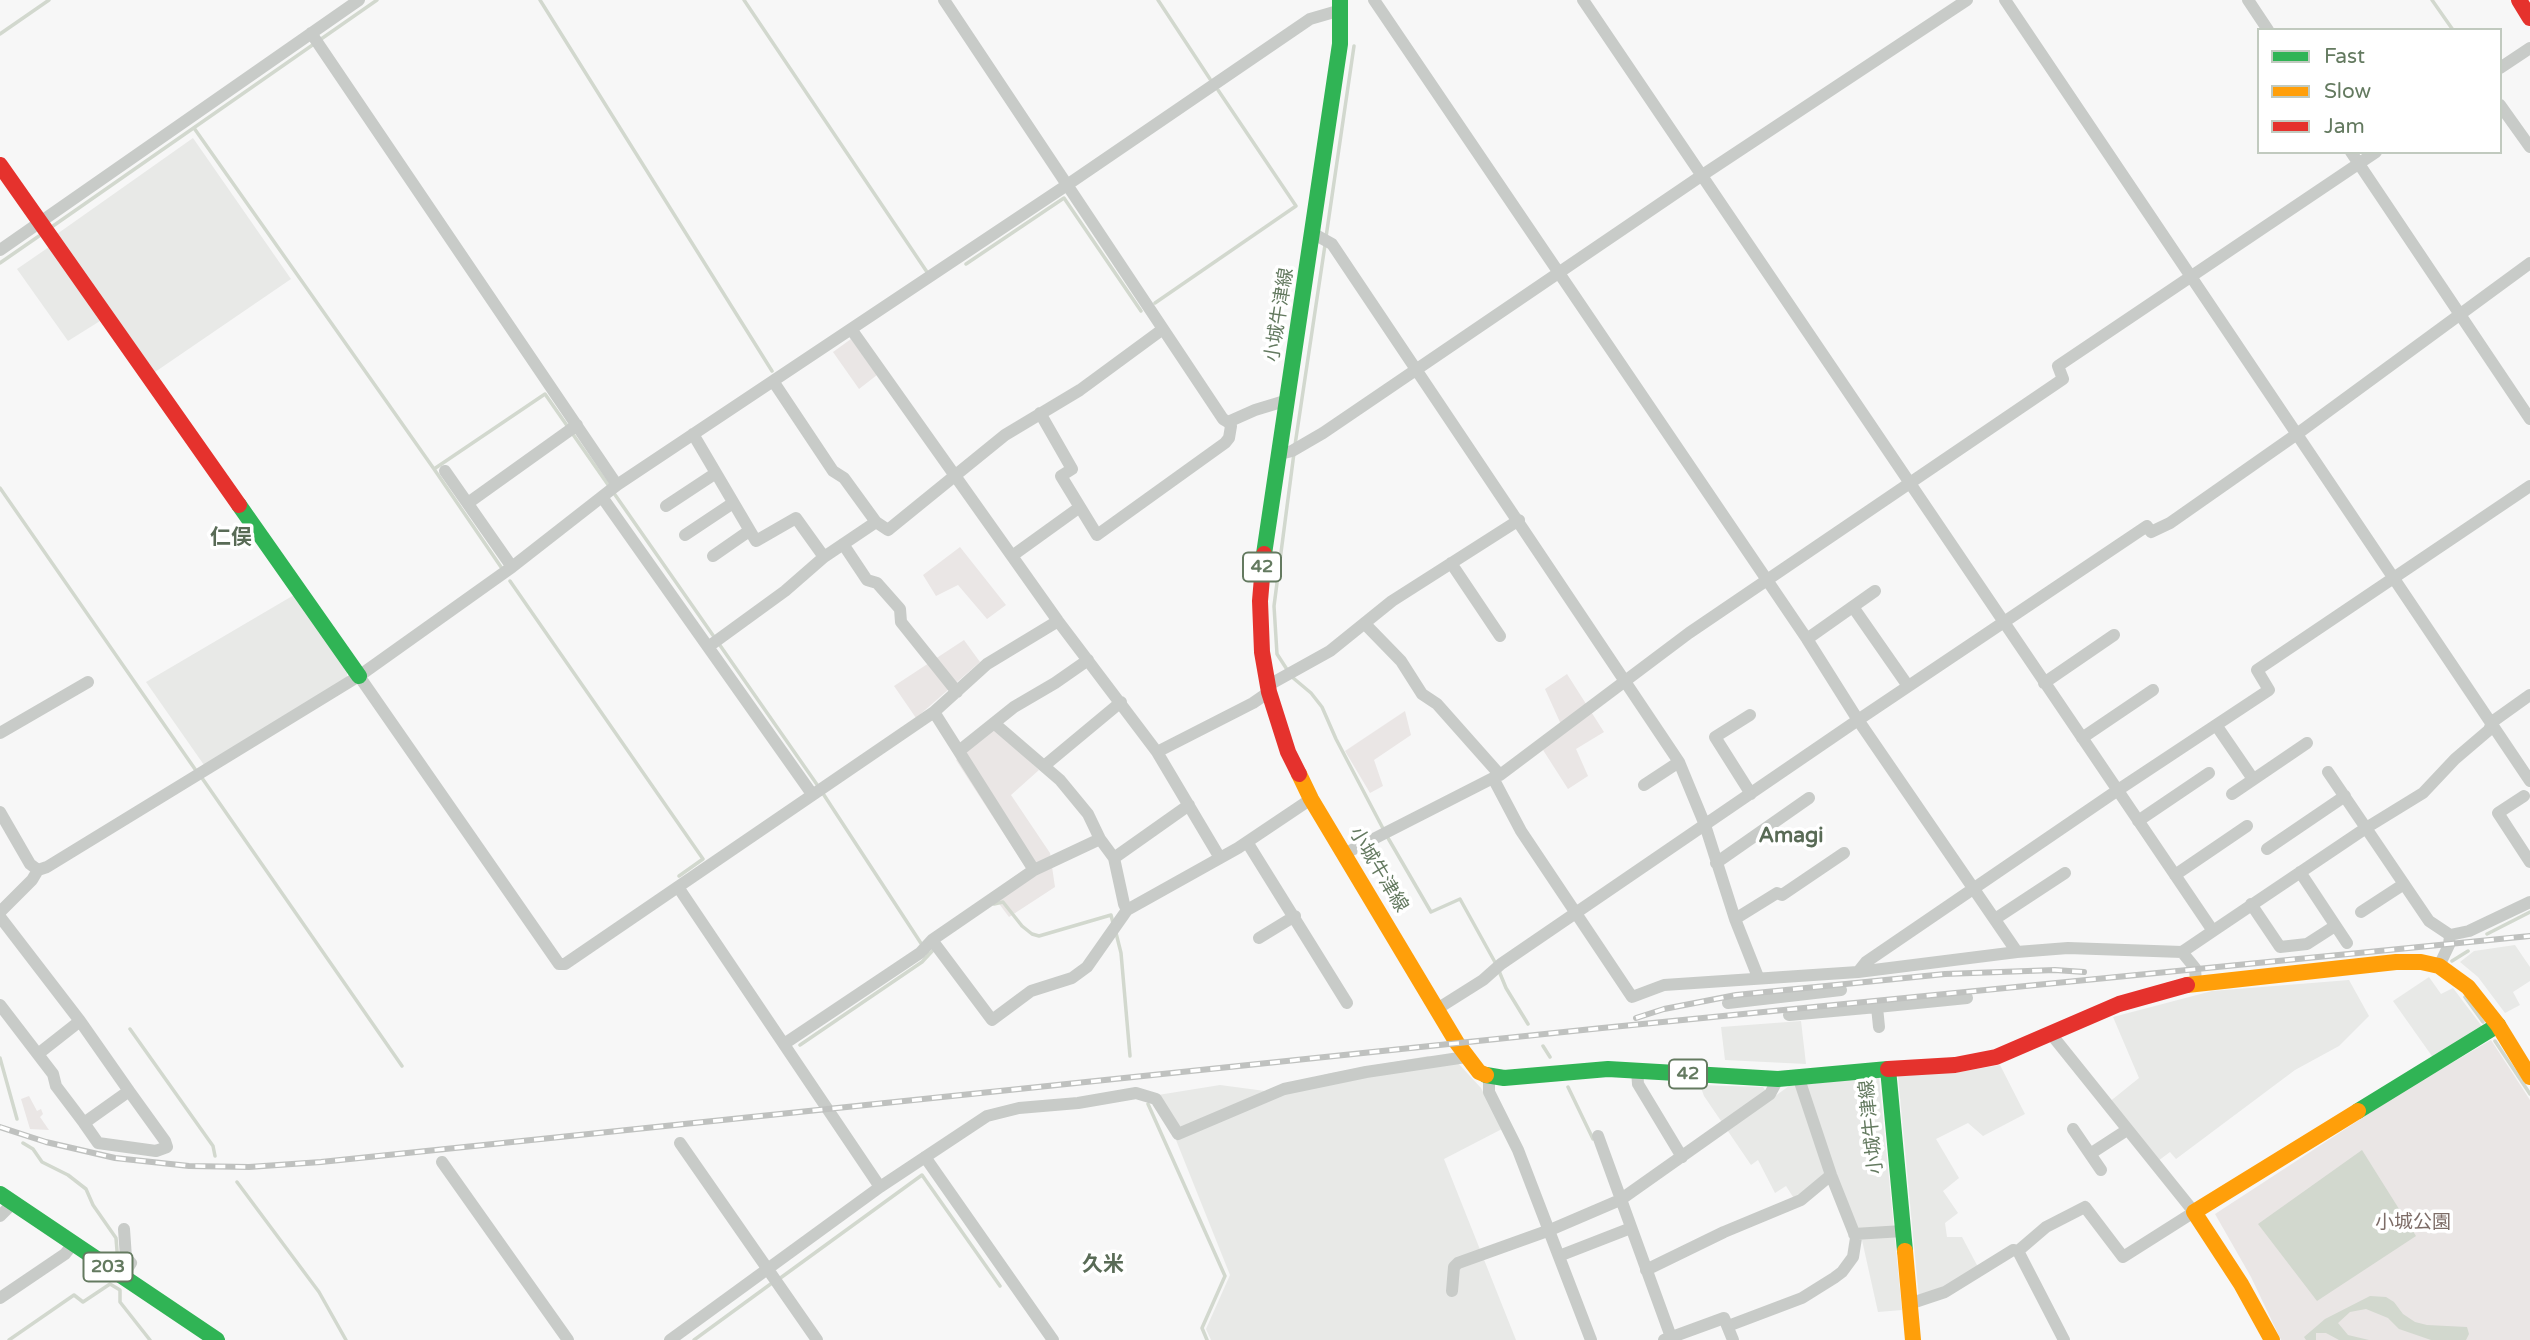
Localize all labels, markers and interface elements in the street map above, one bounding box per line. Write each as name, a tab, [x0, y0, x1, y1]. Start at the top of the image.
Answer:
legend	[2257, 28, 2502, 154]
text: Fast	[2324, 44, 2365, 69]
text: Slow	[2324, 79, 2371, 104]
text: Jam	[2324, 114, 2365, 139]
street label: 小城牛津線	[1261, 266, 1299, 364]
district label: 仁俣	[210, 525, 252, 551]
road number: 42	[1243, 552, 1281, 582]
street label: 小城牛津線	[1344, 823, 1412, 917]
district label: Amagi	[1758, 823, 1824, 849]
road number: 42	[1669, 1059, 1707, 1088]
street label: 小城牛津線	[1856, 1079, 1888, 1175]
park label: 小城公園	[2375, 1212, 2451, 1234]
road number: 203	[84, 1252, 132, 1282]
district label: 久米	[1082, 1252, 1124, 1278]

